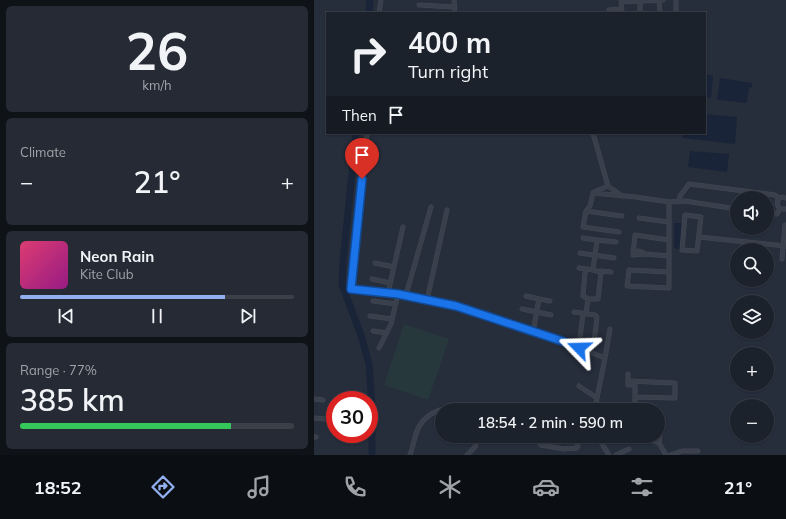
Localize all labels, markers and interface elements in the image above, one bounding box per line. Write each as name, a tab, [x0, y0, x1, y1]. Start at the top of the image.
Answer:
text: 26	[126, 18, 188, 83]
text: 400 m	[408, 25, 491, 60]
icon: right	[342, 28, 394, 80]
text: Turn right	[408, 60, 488, 83]
text: km/h	[142, 77, 172, 93]
icon: arrive	[385, 104, 407, 126]
text: Then	[342, 106, 377, 125]
pin	[345, 138, 379, 179]
text: Climate	[20, 144, 66, 160]
icon: arrive	[351, 144, 373, 166]
text: 21°	[133, 163, 181, 201]
text: −	[20, 168, 33, 196]
text: +	[281, 168, 294, 196]
map controls	[730, 191, 774, 443]
button: sound	[730, 191, 774, 235]
button: search	[730, 243, 774, 287]
text: Neon Rain	[80, 247, 154, 266]
text: Kite Club	[80, 266, 134, 282]
button: layers	[730, 295, 774, 339]
icon: previous	[55, 305, 77, 327]
icon: pause	[146, 305, 168, 327]
icon: next	[237, 305, 259, 327]
position arrow	[558, 327, 600, 369]
button: +	[730, 347, 774, 391]
text: Range · 77%	[20, 362, 97, 378]
text: 385 km	[20, 381, 125, 419]
speed limit sign: 30	[326, 391, 378, 443]
button: −	[730, 399, 774, 443]
text: 18:54 · 2 min · 590 m	[477, 413, 623, 432]
icon: directions	[149, 473, 177, 501]
icon: music	[245, 473, 273, 501]
icon: phone	[341, 473, 369, 501]
icon: climate	[436, 473, 464, 501]
icon: car	[532, 473, 560, 501]
icon: filters	[628, 473, 656, 501]
text: 18:52	[34, 476, 82, 499]
text: 21°	[724, 476, 752, 499]

